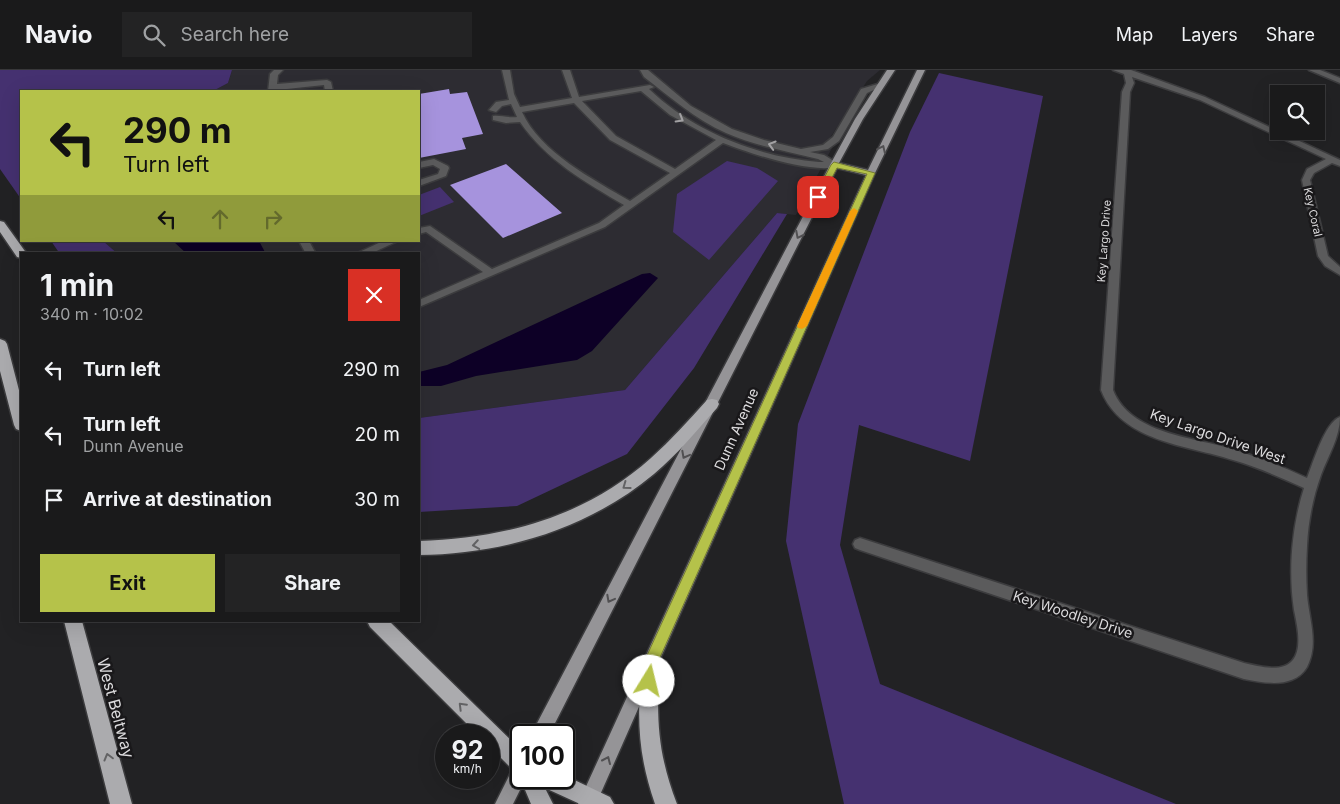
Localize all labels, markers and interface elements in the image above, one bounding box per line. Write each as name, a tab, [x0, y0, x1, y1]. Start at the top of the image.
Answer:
search box	[122, 12, 472, 57]
text: Navio	[25, 20, 92, 49]
icon: search	[140, 21, 168, 49]
text: Search here	[180, 23, 289, 46]
text: Map	[1116, 24, 1153, 45]
text: Layers	[1181, 24, 1238, 45]
text: Share	[1266, 24, 1315, 45]
map controls	[1270, 85, 1325, 140]
button: search	[1270, 85, 1325, 140]
text: 290 m	[123, 109, 232, 151]
icon: left	[40, 110, 105, 175]
one-way arrow	[675, 113, 684, 123]
one-way arrow	[768, 140, 776, 150]
one-way arrow	[876, 145, 887, 154]
text: Turn left	[123, 151, 209, 177]
pin	[797, 176, 839, 218]
icon: arrive	[804, 183, 832, 211]
street label: Key Coral	[1301, 186, 1325, 238]
street label: Key Largo Drive	[1094, 199, 1114, 283]
icon: left	[153, 205, 181, 233]
icon: ahead	[206, 205, 234, 233]
icon: right	[259, 205, 287, 233]
one-way arrow	[795, 229, 805, 238]
text: 1 min	[40, 267, 114, 303]
button: close	[348, 269, 400, 321]
text: 340 m · 10:02	[40, 304, 144, 324]
icon: left	[40, 356, 68, 384]
text: Turn left	[83, 358, 161, 381]
text: 290 m	[343, 358, 400, 381]
street label: Dunn Avenue	[710, 385, 762, 473]
street label: Key Largo Drive West	[1148, 405, 1288, 467]
text: Turn left	[83, 413, 161, 436]
icon: left	[40, 421, 68, 449]
text: 20 m	[354, 423, 400, 446]
text: Dunn Avenue	[83, 436, 184, 456]
one-way arrow	[681, 450, 691, 459]
one-way arrow	[622, 480, 632, 489]
icon: arrive	[40, 486, 68, 514]
text: Arrive at destination	[83, 488, 272, 511]
text: 30 m	[354, 488, 400, 511]
one-way arrow	[472, 540, 481, 550]
button: Exit	[40, 554, 215, 612]
button: Share	[225, 554, 400, 612]
street label: Key Woodley Drive	[1011, 587, 1135, 641]
one-way arrow	[606, 594, 616, 603]
position arrow	[622, 654, 674, 706]
street label: West Beltway	[93, 656, 139, 760]
one-way arrow	[458, 702, 467, 711]
speed limit sign: 100	[510, 724, 575, 789]
text: 92	[452, 735, 483, 765]
one-way arrow	[104, 753, 114, 761]
one-way arrow	[600, 756, 611, 765]
text: km/h	[453, 761, 482, 776]

